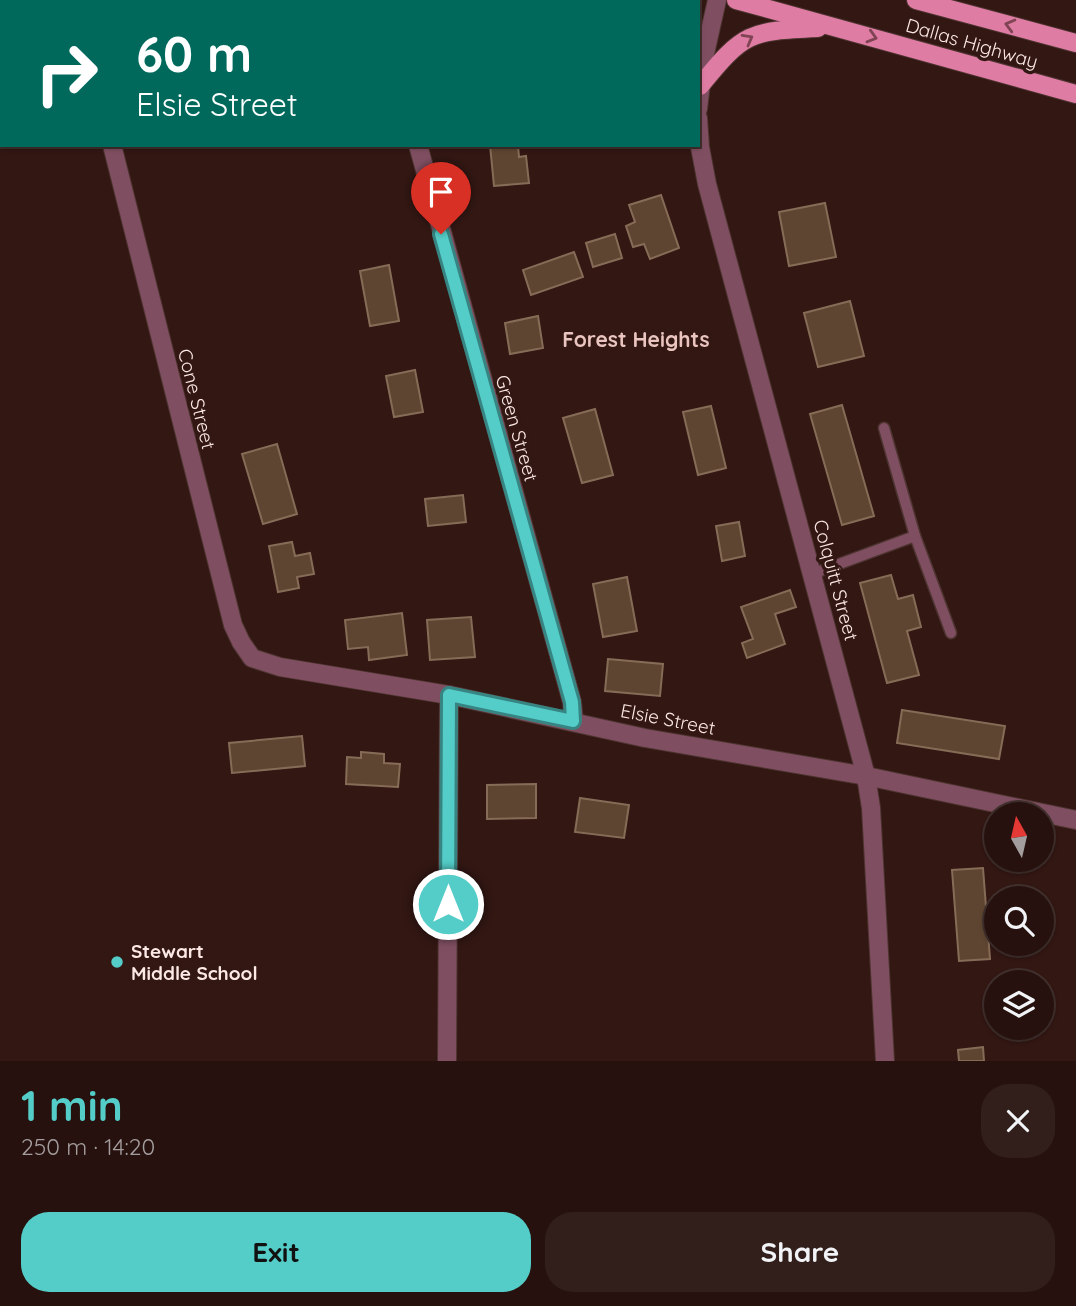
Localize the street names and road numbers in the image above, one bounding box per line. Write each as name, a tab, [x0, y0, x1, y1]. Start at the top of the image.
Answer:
street label: Dallas Highway	[903, 13, 1041, 73]
street label: Cone Street	[173, 346, 221, 452]
street label: Green Street	[490, 372, 544, 484]
street label: Colquitt Street	[808, 517, 864, 643]
street label: Elsie Street	[619, 698, 717, 740]

